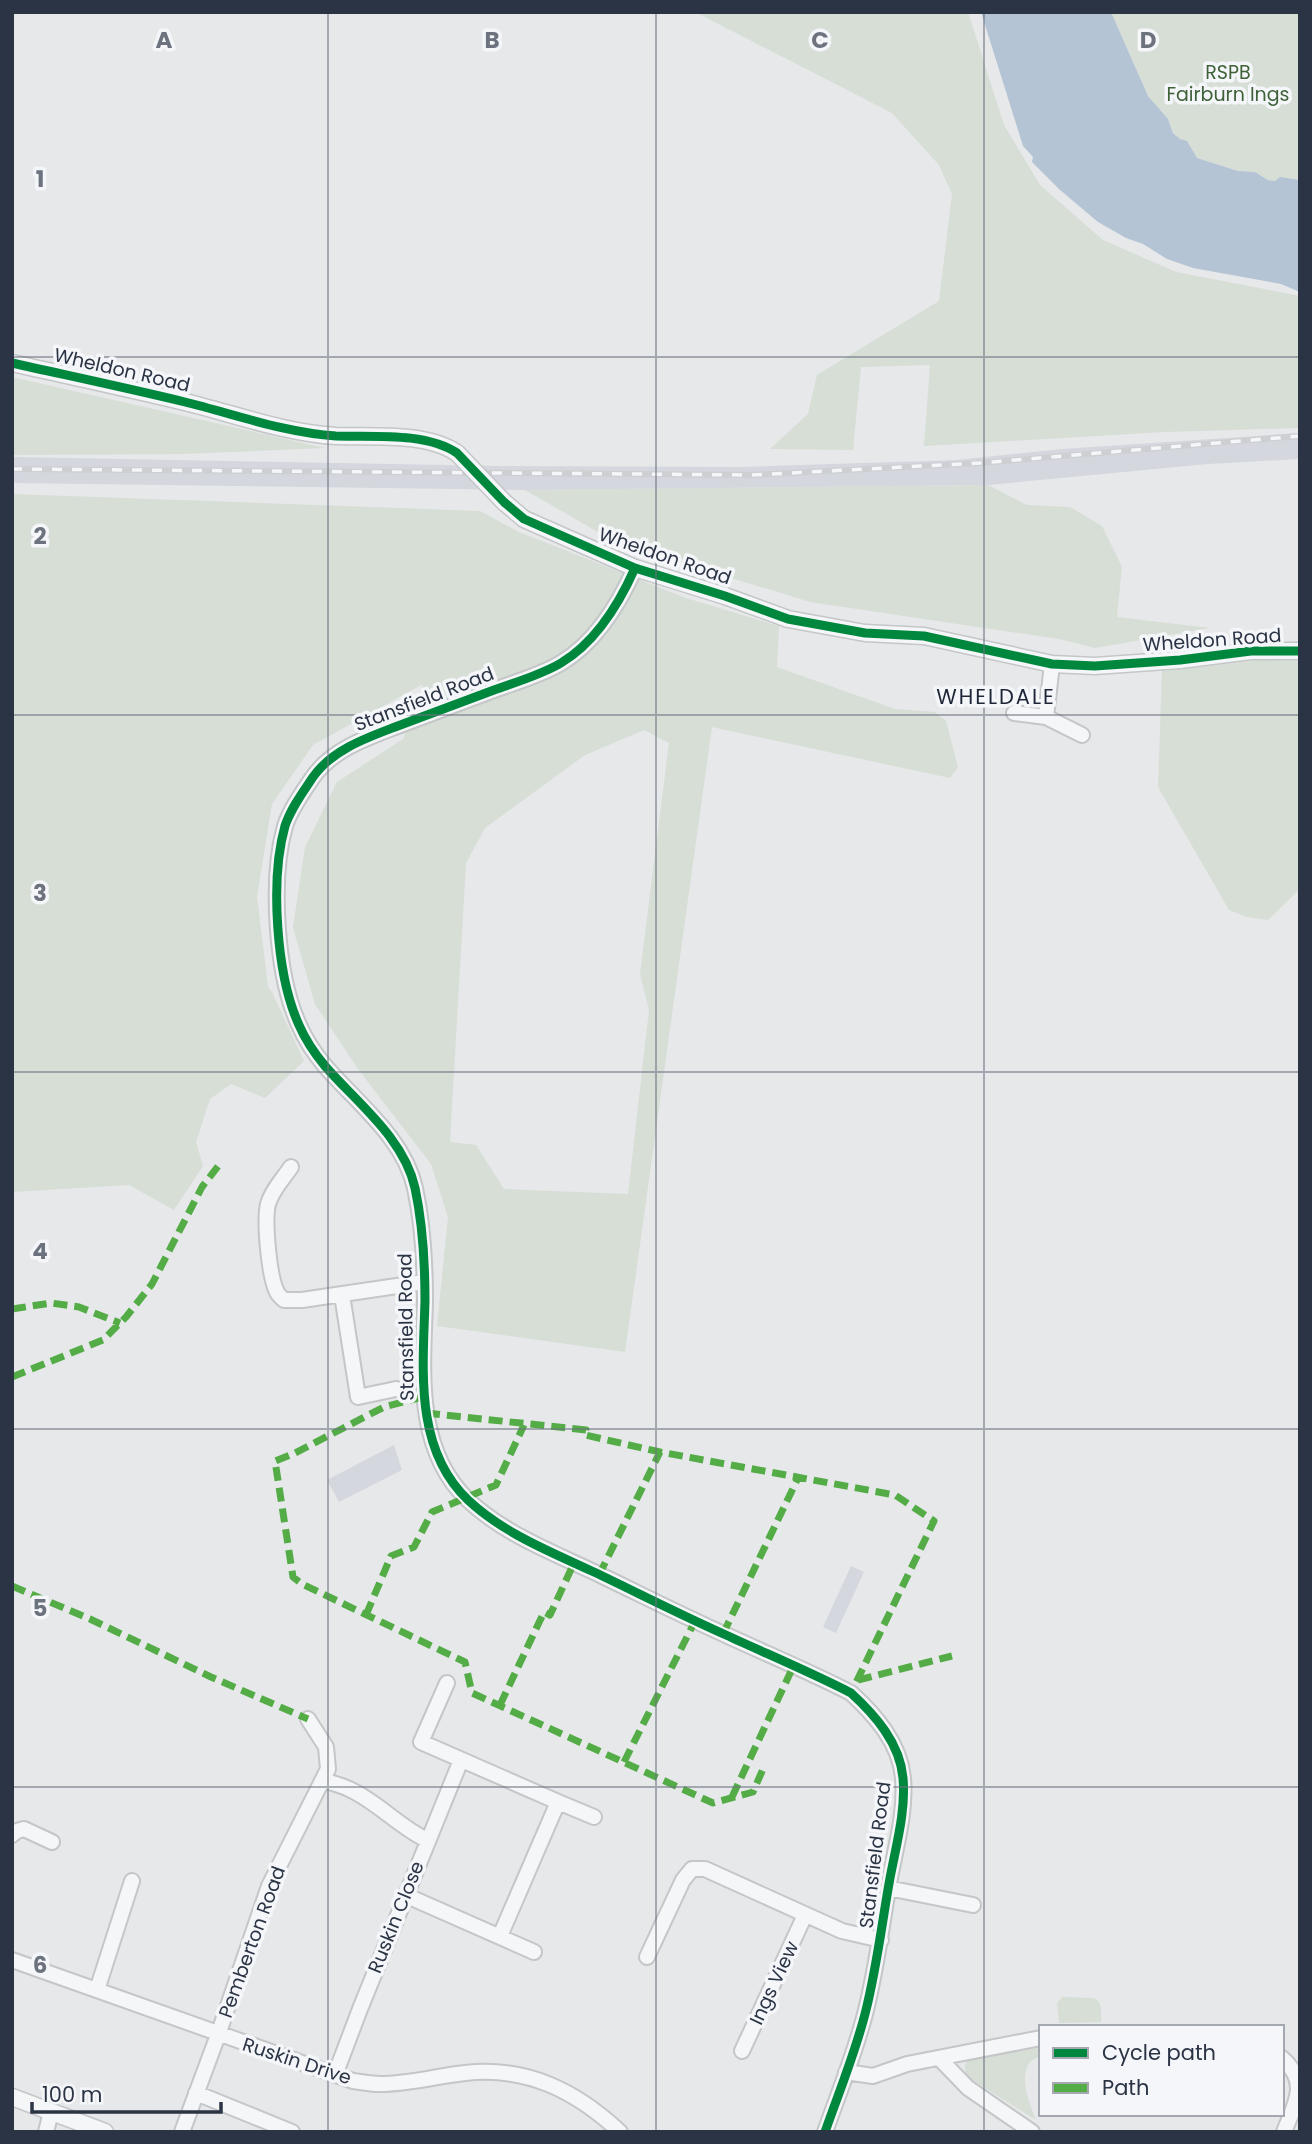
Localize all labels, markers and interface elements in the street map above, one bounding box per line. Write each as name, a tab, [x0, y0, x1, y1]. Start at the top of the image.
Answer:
text: A	[156, 24, 173, 56]
text: B	[484, 24, 500, 56]
text: C	[811, 24, 829, 56]
text: D	[1140, 24, 1156, 56]
park label: RSPB Fairburn Ings	[1166, 59, 1290, 108]
text: 1	[36, 163, 44, 195]
street label: Wheldon Road	[51, 341, 193, 399]
text: 2	[33, 520, 47, 552]
street label: Wheldon Road	[595, 521, 735, 591]
street label: Wheldon Road	[1142, 622, 1282, 658]
street label: Stansfield Road	[350, 660, 498, 738]
district label: WHELDALE	[936, 682, 1056, 711]
text: 3	[33, 877, 47, 909]
text: 4	[32, 1235, 48, 1267]
street label: Stansfield Road	[391, 1253, 421, 1401]
text: 5	[33, 1592, 47, 1624]
street label: Stansfield Road	[853, 1780, 897, 1930]
street label: Ruskin Close	[361, 1857, 431, 1977]
street label: Pemberton Road	[212, 1862, 292, 2022]
street label: Ings View	[743, 1936, 805, 2029]
text: 6	[33, 1949, 47, 1981]
legend	[1039, 2025, 1284, 2116]
street label: Ruskin Drive	[239, 2031, 355, 2091]
text: Cycle path	[1102, 2038, 1216, 2067]
scale bar	[32, 2070, 220, 2114]
text: Path	[1102, 2073, 1149, 2102]
text: 100 m	[42, 2080, 102, 2109]

